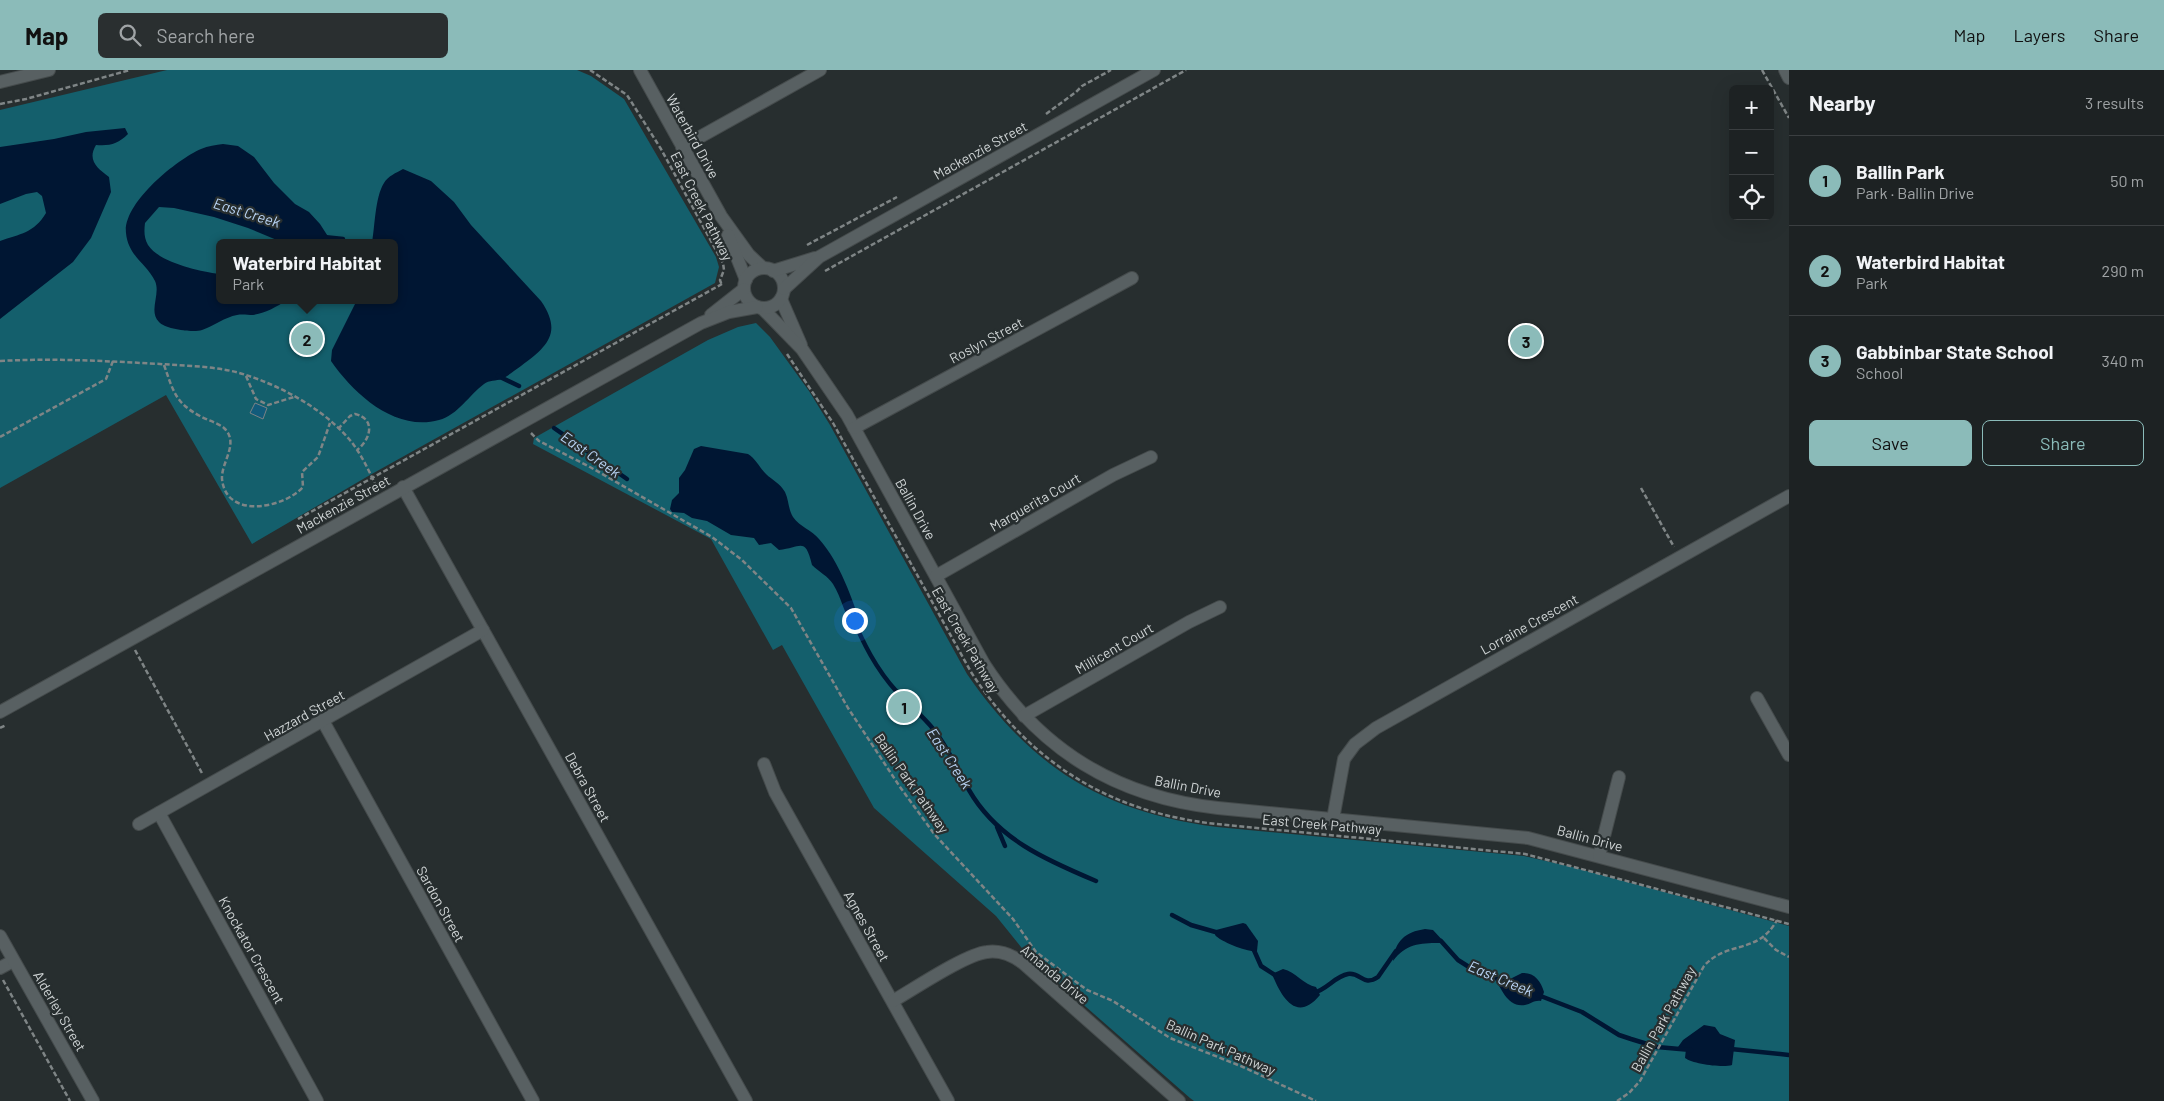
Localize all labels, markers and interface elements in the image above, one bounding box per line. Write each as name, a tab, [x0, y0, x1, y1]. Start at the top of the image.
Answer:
search box	[98, 13, 448, 58]
text: Map	[25, 21, 68, 50]
icon: search	[116, 21, 144, 49]
text: Search here	[156, 24, 255, 47]
text: Map	[1953, 24, 1985, 46]
text: Layers	[2013, 24, 2066, 46]
text: Share	[2094, 24, 2139, 46]
map controls	[1729, 85, 1774, 220]
button: +	[1729, 85, 1774, 130]
text: Nearby	[1809, 90, 1875, 115]
street label: Waterbird Drive	[663, 91, 723, 181]
text: 3 results	[2085, 93, 2144, 112]
street label: Mackenzie Street	[930, 117, 1030, 183]
button: −	[1729, 130, 1774, 175]
street label: East Creek Pathway	[667, 149, 737, 264]
text: Ballin Park	[1856, 160, 1945, 183]
text: 1	[1822, 171, 1828, 190]
text: 50 m	[2110, 171, 2144, 190]
button: locate	[1729, 175, 1774, 220]
text: Park · Ballin Drive	[1856, 183, 1974, 202]
water label: East Creek	[211, 193, 283, 231]
popup	[216, 239, 398, 304]
text: Waterbird Habitat	[1856, 250, 2005, 273]
text: Waterbird Habitat	[232, 251, 382, 274]
text: 2	[1821, 261, 1829, 280]
text: 290 m	[2102, 261, 2144, 280]
text: Park	[1856, 273, 1887, 292]
text: Park	[232, 274, 264, 293]
street label: Roslyn Street	[946, 313, 1026, 367]
pin: 2	[291, 320, 323, 358]
pin: 3	[1510, 322, 1542, 360]
text: Gabbinbar State School	[1856, 340, 2053, 363]
text: 3	[1821, 351, 1829, 370]
text: 340 m	[2101, 351, 2144, 370]
text: School	[1856, 363, 1903, 382]
button: Save	[1809, 420, 1972, 466]
button: Share	[1982, 420, 2144, 466]
water label: East Creek	[558, 427, 625, 482]
street label: Marguerita Court	[986, 469, 1084, 535]
street label: Mackenzie Street	[293, 471, 393, 537]
street label: Ballin Drive	[892, 475, 940, 543]
street label: East Creek Pathway	[929, 584, 1004, 697]
street label: Lorraine Crescent	[1477, 590, 1581, 658]
your location	[842, 608, 868, 634]
street label: Millicent Court	[1072, 619, 1156, 677]
street label: Hazzard Street	[261, 686, 347, 744]
pin: 1	[888, 688, 920, 726]
water label: East Creek	[924, 724, 977, 792]
street label: Ballin Park Pathway	[871, 730, 953, 837]
street label: Debra Street	[562, 749, 614, 825]
street label: Ballin Drive	[1153, 771, 1223, 801]
street label: East Creek Pathway	[1262, 810, 1383, 838]
street label: Ballin Drive	[1555, 821, 1625, 855]
street label: Sardon Street	[413, 863, 469, 945]
street label: Agnes Street	[841, 888, 893, 964]
street label: Knockator Crescent	[215, 893, 289, 1007]
street label: Amanda Drive	[1018, 941, 1092, 1007]
water label: East Creek	[1466, 956, 1537, 1000]
street label: Ballin Park Pathway	[1627, 963, 1699, 1075]
street label: Alderley Street	[30, 968, 90, 1054]
street label: Ballin Park Pathway	[1164, 1015, 1279, 1079]

